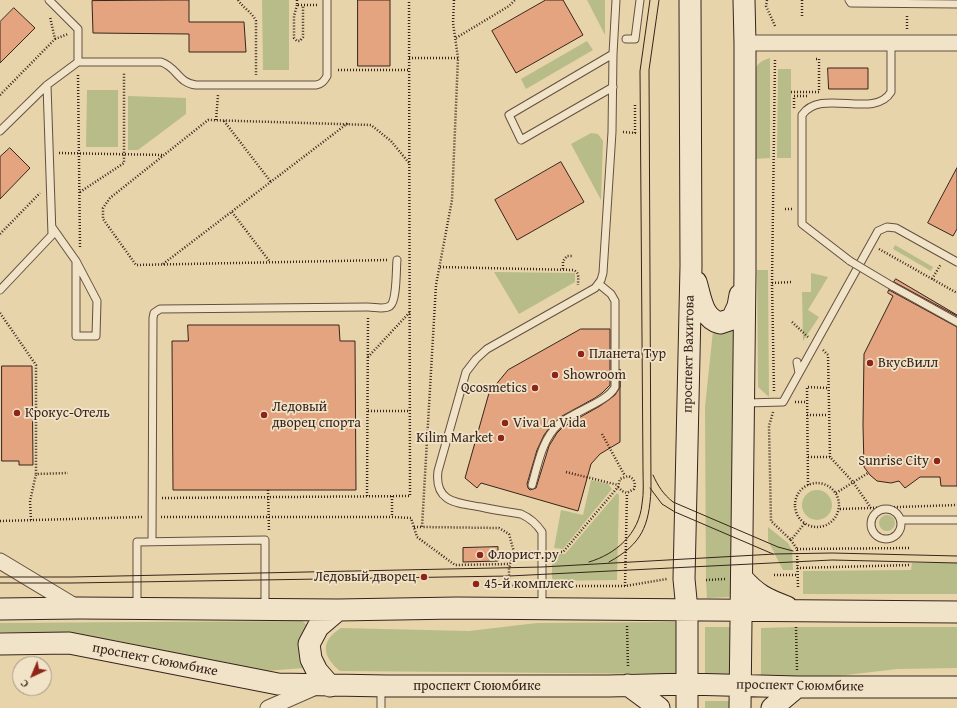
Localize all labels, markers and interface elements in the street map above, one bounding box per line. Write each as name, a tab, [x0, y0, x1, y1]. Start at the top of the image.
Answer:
street label: проспект Вахитова	[680, 295, 698, 413]
place label: Планета Тур	[589, 346, 666, 362]
marker: Планета Тур	[576, 349, 586, 359]
place label: ВкусВилл	[878, 355, 938, 371]
marker: ВкусВилл	[865, 358, 875, 368]
place label: Showroom	[563, 367, 626, 383]
marker: Showroom	[550, 370, 560, 380]
place label: Qcosmetics	[461, 380, 527, 396]
marker: Qcosmetics	[530, 383, 540, 393]
place label: Ледовый дворец спорта	[272, 399, 361, 432]
place label: Крокус-Отель	[25, 405, 110, 421]
marker: Крокус-Отель	[12, 408, 22, 418]
marker: Ледовый дворец спорта	[259, 410, 269, 420]
place label: Viva La Vida	[513, 415, 586, 431]
marker: Viva La Vida	[500, 418, 510, 428]
place label: Kilim Market	[416, 430, 493, 446]
marker: Kilim Market	[496, 433, 506, 443]
place label: Sunrise City	[858, 453, 929, 469]
marker: Sunrise City	[932, 456, 942, 466]
place label: Флорист.ру	[488, 547, 559, 563]
marker: Флорист.ру	[475, 550, 485, 560]
place label: Ледовый дворец	[314, 569, 416, 585]
marker: Ледовый дворец	[419, 572, 429, 582]
place label: 45-й комплекс	[484, 576, 574, 592]
marker: 45-й комплекс	[471, 579, 481, 589]
street label: проспект Сююмбике	[91, 640, 219, 680]
north arrow	[12, 656, 52, 696]
text: С	[17, 676, 32, 692]
street label: проспект Сююмбике	[736, 676, 864, 696]
street label: проспект Сююмбике	[413, 678, 541, 694]

